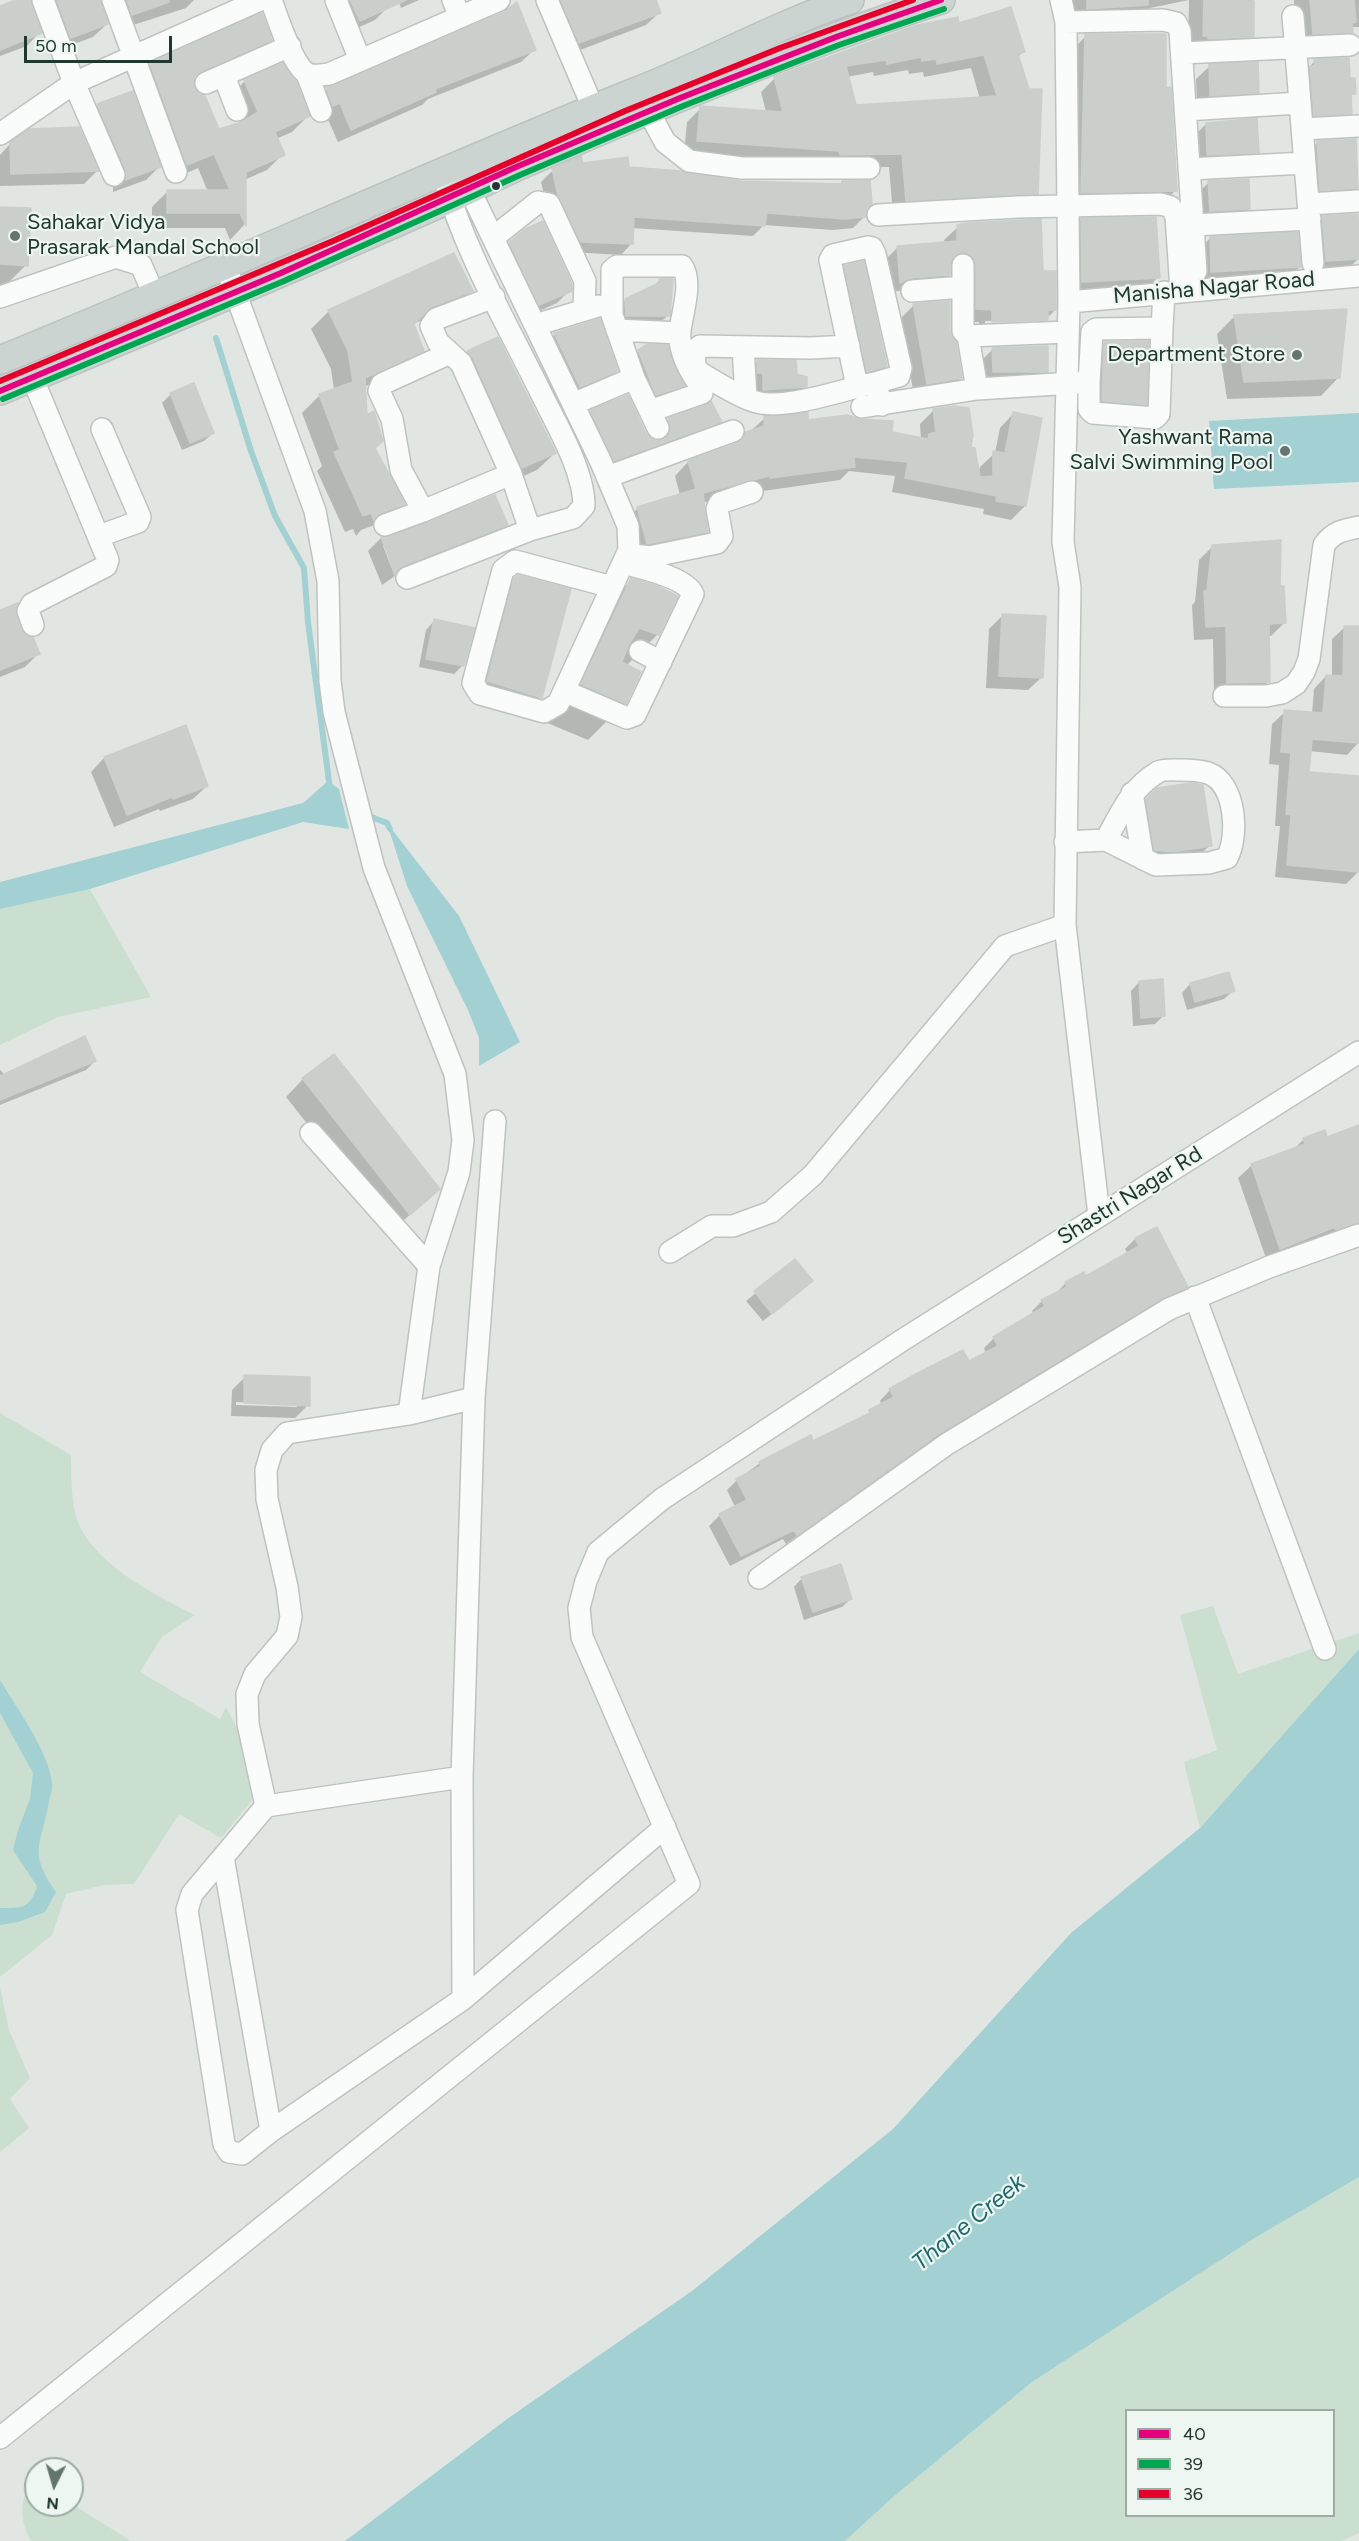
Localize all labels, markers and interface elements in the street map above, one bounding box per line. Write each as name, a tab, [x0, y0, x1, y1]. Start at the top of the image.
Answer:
scale bar	[27, 24, 176, 62]
text: 50 m	[35, 35, 77, 57]
unlabelled marker	[490, 180, 502, 192]
place label: Sahakar Vidya Prasarak Mandal School	[27, 210, 259, 262]
marker: Sahakar Vidya Prasarak Mandal School	[8, 229, 22, 243]
street label: Manisha Nagar Road	[1112, 266, 1316, 310]
place label: Department Store	[1107, 342, 1285, 368]
marker: Department Store	[1290, 348, 1304, 362]
place label: Yashwant Rama Salvi Swimming Pool	[1070, 425, 1273, 476]
marker: Yashwant Rama Salvi Swimming Pool	[1278, 444, 1292, 458]
street label: Shastri Nagar Rd	[1053, 1141, 1207, 1251]
water label: Thane Creek	[907, 2169, 1031, 2277]
legend	[1125, 2409, 1335, 2517]
text: 40	[1183, 2423, 1206, 2445]
text: 39	[1183, 2453, 1203, 2475]
north arrow	[24, 2457, 84, 2517]
text: 36	[1183, 2483, 1203, 2505]
text: N	[46, 2493, 60, 2513]

